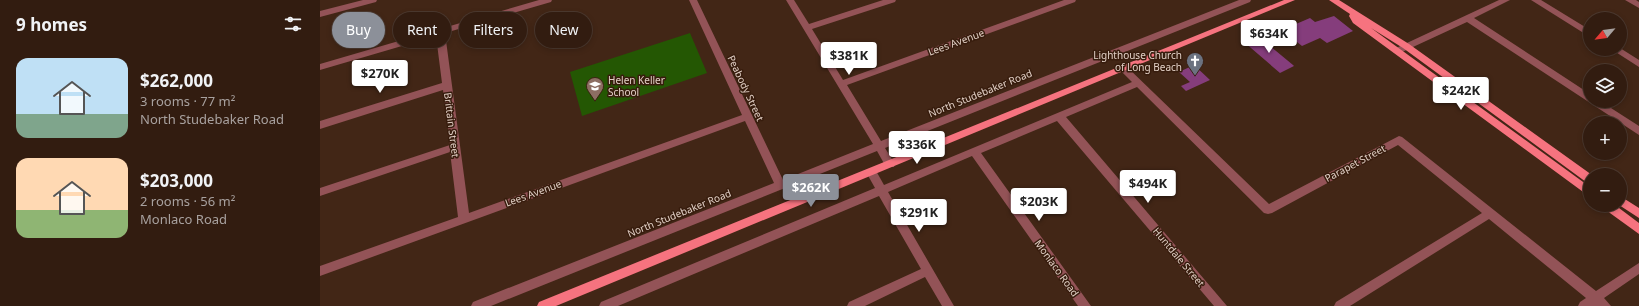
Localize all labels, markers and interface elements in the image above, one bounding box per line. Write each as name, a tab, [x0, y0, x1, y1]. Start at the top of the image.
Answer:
chip: Buy	[332, 12, 385, 48]
chip: Rent	[393, 12, 451, 48]
chip: Filters	[459, 12, 527, 48]
chip: New	[535, 12, 592, 48]
north arrow	[1583, 12, 1627, 56]
map controls	[1583, 12, 1627, 212]
text: 9 homes	[16, 13, 87, 36]
icon: filters	[282, 13, 304, 35]
pin: $634K	[1241, 20, 1297, 54]
text: $634K	[1250, 24, 1288, 42]
street label: Lees Avenue	[926, 25, 986, 59]
pin: $381K	[821, 42, 877, 76]
text: $381K	[830, 46, 868, 64]
place label: Lighthouse Church of Long Beach	[1093, 48, 1182, 74]
church icon: Lighthouse Church of Long Beach	[1185, 51, 1205, 76]
street label: Peabody Street	[725, 53, 768, 124]
pin: $270K	[352, 60, 408, 94]
text: $270K	[361, 64, 399, 82]
button: layers	[1583, 64, 1627, 108]
street label: North Studebaker Road	[926, 66, 1034, 120]
text: $262,000	[140, 69, 213, 92]
place label: Helen Keller School	[608, 73, 665, 99]
icon: home	[48, 74, 96, 122]
school or university icon: Helen Keller School	[585, 76, 605, 101]
pin: $242K	[1433, 77, 1489, 111]
text: $242K	[1442, 81, 1480, 99]
text: 3 rooms · 77 m²	[140, 92, 235, 110]
street label: Brittain Street	[441, 92, 463, 159]
text: North Studebaker Road	[140, 110, 284, 128]
button: +	[1583, 116, 1627, 160]
pin: $336K	[889, 131, 945, 165]
text: $336K	[898, 135, 936, 153]
street label: Parapet Street	[1322, 141, 1388, 185]
button: −	[1583, 168, 1627, 212]
text: $203,000	[140, 169, 213, 192]
pin: $494K	[1120, 170, 1176, 204]
icon: home	[48, 174, 96, 222]
pin: $262K	[783, 174, 839, 208]
text: $494K	[1129, 174, 1167, 192]
street label: Lees Avenue	[503, 176, 563, 210]
text: $262K	[792, 178, 830, 196]
street label: North Studebaker Road	[625, 186, 733, 240]
pin: $203K	[1011, 188, 1067, 222]
text: 2 rooms · 56 m²	[140, 192, 235, 210]
text: $203K	[1020, 192, 1058, 210]
pin: $291K	[891, 199, 947, 233]
text: $291K	[900, 203, 938, 221]
text: Monlaco Road	[140, 210, 227, 228]
street label: Huntdale Street	[1150, 224, 1208, 290]
street label: Monlaco Road	[1032, 237, 1082, 299]

